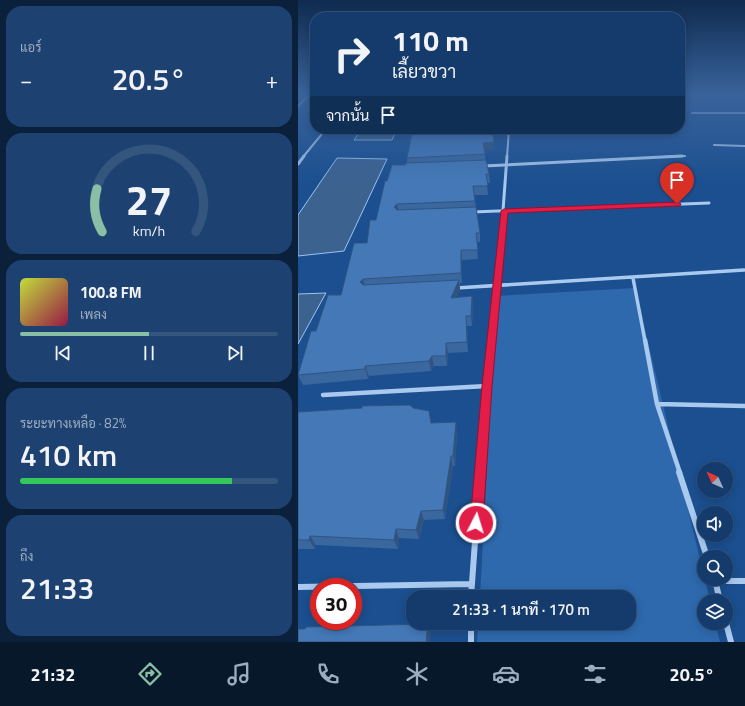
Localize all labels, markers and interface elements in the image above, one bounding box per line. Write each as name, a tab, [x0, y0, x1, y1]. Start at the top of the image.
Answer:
text: 110 m	[392, 19, 469, 62]
icon: right	[326, 28, 378, 80]
text: แอร์	[20, 37, 41, 57]
text: 20.5°	[112, 56, 186, 102]
text: เลี้ยวขวา	[392, 58, 456, 85]
text: −	[20, 63, 32, 97]
text: +	[266, 63, 278, 97]
text: จากนั้น	[326, 104, 369, 127]
icon: arrive	[377, 104, 399, 126]
pin	[660, 163, 694, 204]
text: 27	[126, 168, 172, 231]
icon: arrive	[666, 169, 688, 191]
text: km/h	[133, 219, 165, 241]
text: 100.8 FM	[80, 281, 142, 304]
text: เพลง	[80, 304, 107, 324]
icon: previous	[52, 342, 74, 364]
icon: pause	[138, 342, 160, 364]
icon: next	[224, 342, 246, 364]
text: ระยะทางเหลือ · 82%	[20, 413, 126, 433]
text: 410 km	[20, 432, 117, 478]
north arrow	[697, 462, 733, 498]
map controls	[697, 462, 733, 630]
position arrow	[455, 502, 497, 544]
button: sound	[697, 506, 733, 542]
text: ถึง	[20, 546, 33, 566]
button: search	[697, 550, 733, 586]
text: 21:33	[20, 565, 94, 611]
speed limit sign: 30	[310, 578, 362, 630]
button: layers	[697, 594, 733, 630]
text: 21:33 · 1 นาที · 170 m	[452, 598, 590, 621]
icon: directions	[136, 660, 164, 688]
icon: music	[225, 660, 253, 688]
icon: phone	[314, 660, 342, 688]
icon: climate	[403, 660, 431, 688]
icon: car	[492, 660, 520, 688]
icon: filters	[581, 660, 609, 688]
text: 21:32	[30, 661, 75, 688]
text: 20.5°	[670, 661, 715, 688]

